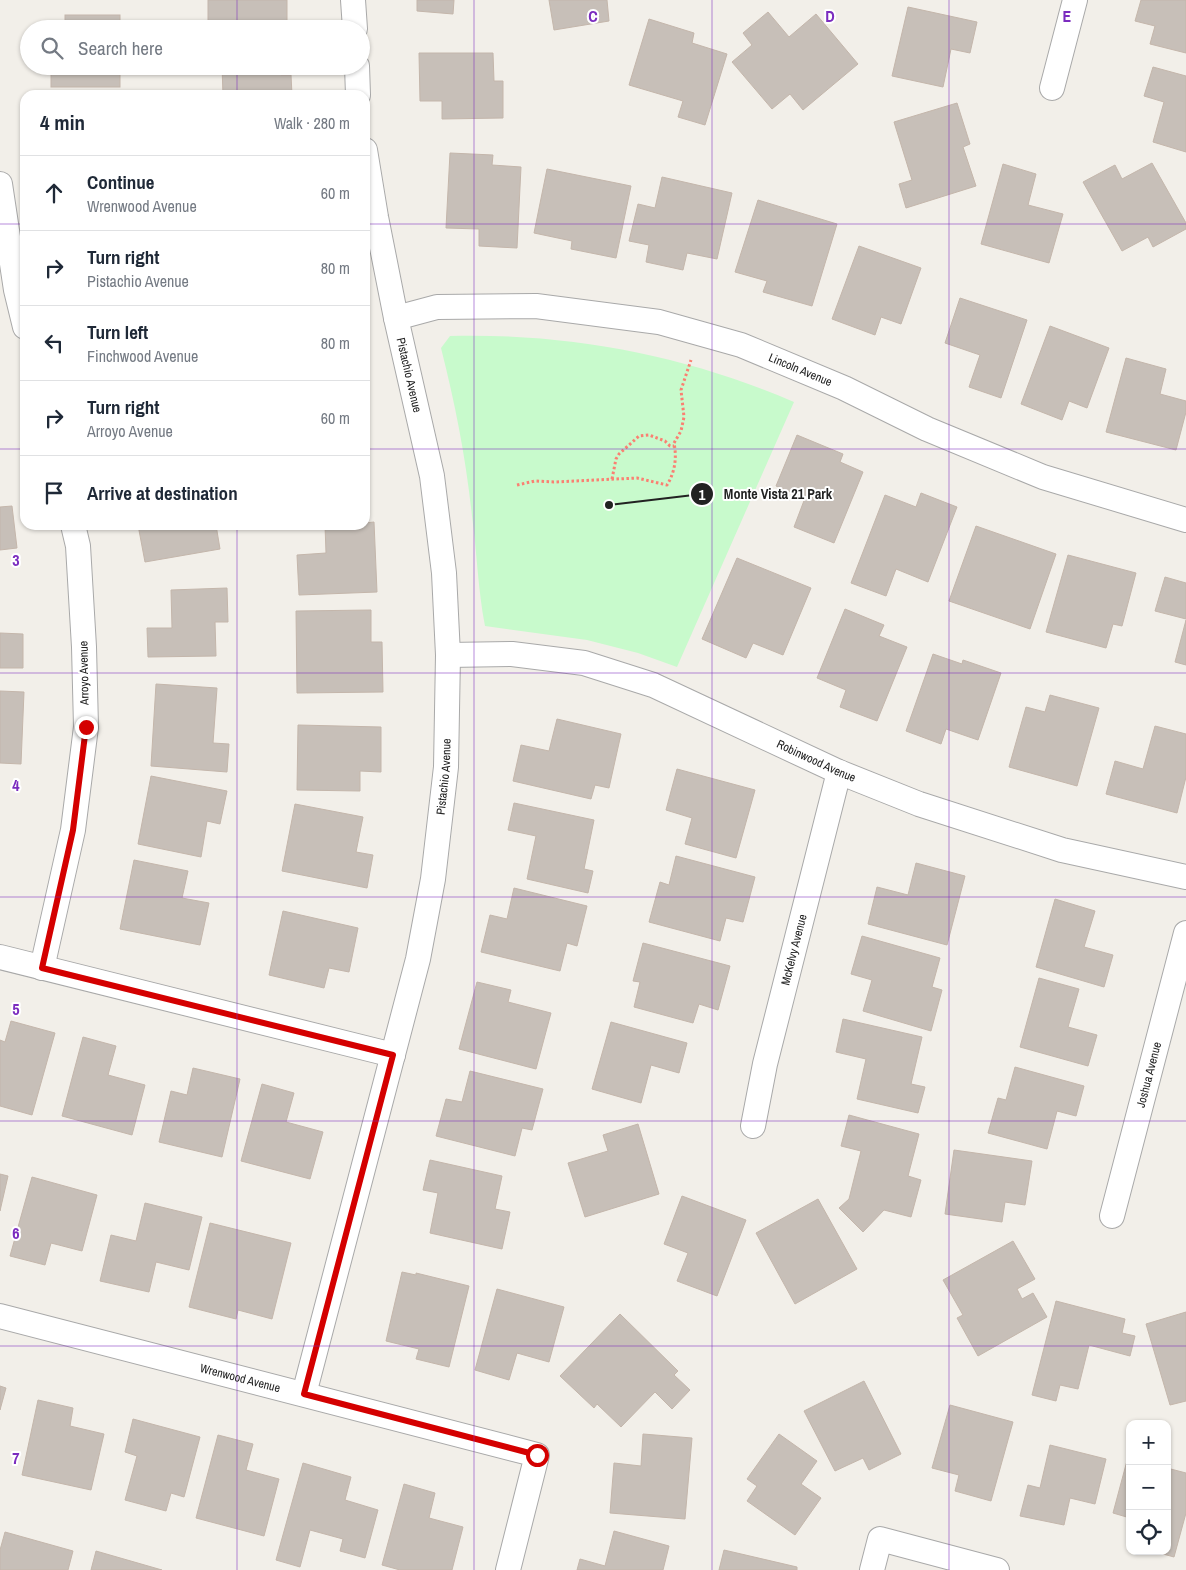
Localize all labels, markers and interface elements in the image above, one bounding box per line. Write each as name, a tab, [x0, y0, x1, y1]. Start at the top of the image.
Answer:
text: C	[588, 5, 598, 27]
text: D	[825, 5, 835, 27]
text: E	[1063, 5, 1072, 27]
search box	[20, 20, 370, 75]
icon: search	[38, 34, 66, 62]
text: Search here	[78, 35, 163, 61]
text: 4 min	[40, 108, 85, 137]
text: Walk · 280 m	[274, 112, 350, 134]
text: Continue	[87, 169, 155, 195]
icon: ahead	[40, 179, 68, 207]
text: 60 m	[321, 182, 350, 204]
text: Wrenwood Avenue	[87, 195, 197, 217]
text: Turn right	[87, 244, 159, 270]
icon: right	[40, 254, 68, 282]
text: 80 m	[321, 257, 350, 279]
text: Pistachio Avenue	[87, 270, 189, 292]
text: Turn left	[87, 319, 148, 345]
icon: left	[40, 329, 68, 357]
text: 80 m	[321, 332, 350, 354]
street label: Pistachio Avenue	[393, 336, 425, 414]
text: Finchwood Avenue	[87, 345, 198, 367]
street label: Lincoln Avenue	[766, 349, 834, 390]
text: Turn right	[87, 394, 159, 420]
icon: right	[40, 404, 68, 432]
text: 60 m	[321, 407, 350, 429]
text: Arroyo Avenue	[87, 420, 173, 442]
icon: arrive	[40, 479, 68, 507]
text: Arrive at destination	[87, 480, 238, 506]
callout: Monte Vista 21 Park	[689, 480, 842, 509]
text: 1	[699, 484, 706, 505]
text: Monte Vista 21 Park	[724, 485, 833, 503]
text: 3	[12, 549, 20, 571]
street label: Arroyo Avenue	[75, 641, 93, 706]
route end	[75, 716, 98, 739]
street label: Robinwood Avenue	[774, 736, 858, 786]
street label: Pistachio Avenue	[433, 738, 455, 816]
text: 4	[12, 774, 20, 796]
street label: McKelvy Avenue	[777, 913, 811, 987]
text: 5	[12, 998, 20, 1020]
street label: Joshua Avenue	[1133, 1040, 1165, 1109]
text: 6	[12, 1222, 20, 1244]
street label: Wrenwood Avenue	[198, 1360, 282, 1396]
map controls	[1126, 1420, 1171, 1555]
button: +	[1126, 1420, 1171, 1465]
route start	[526, 1444, 549, 1467]
text: 7	[12, 1447, 20, 1469]
button: −	[1126, 1465, 1171, 1510]
button: locate	[1126, 1510, 1171, 1555]

